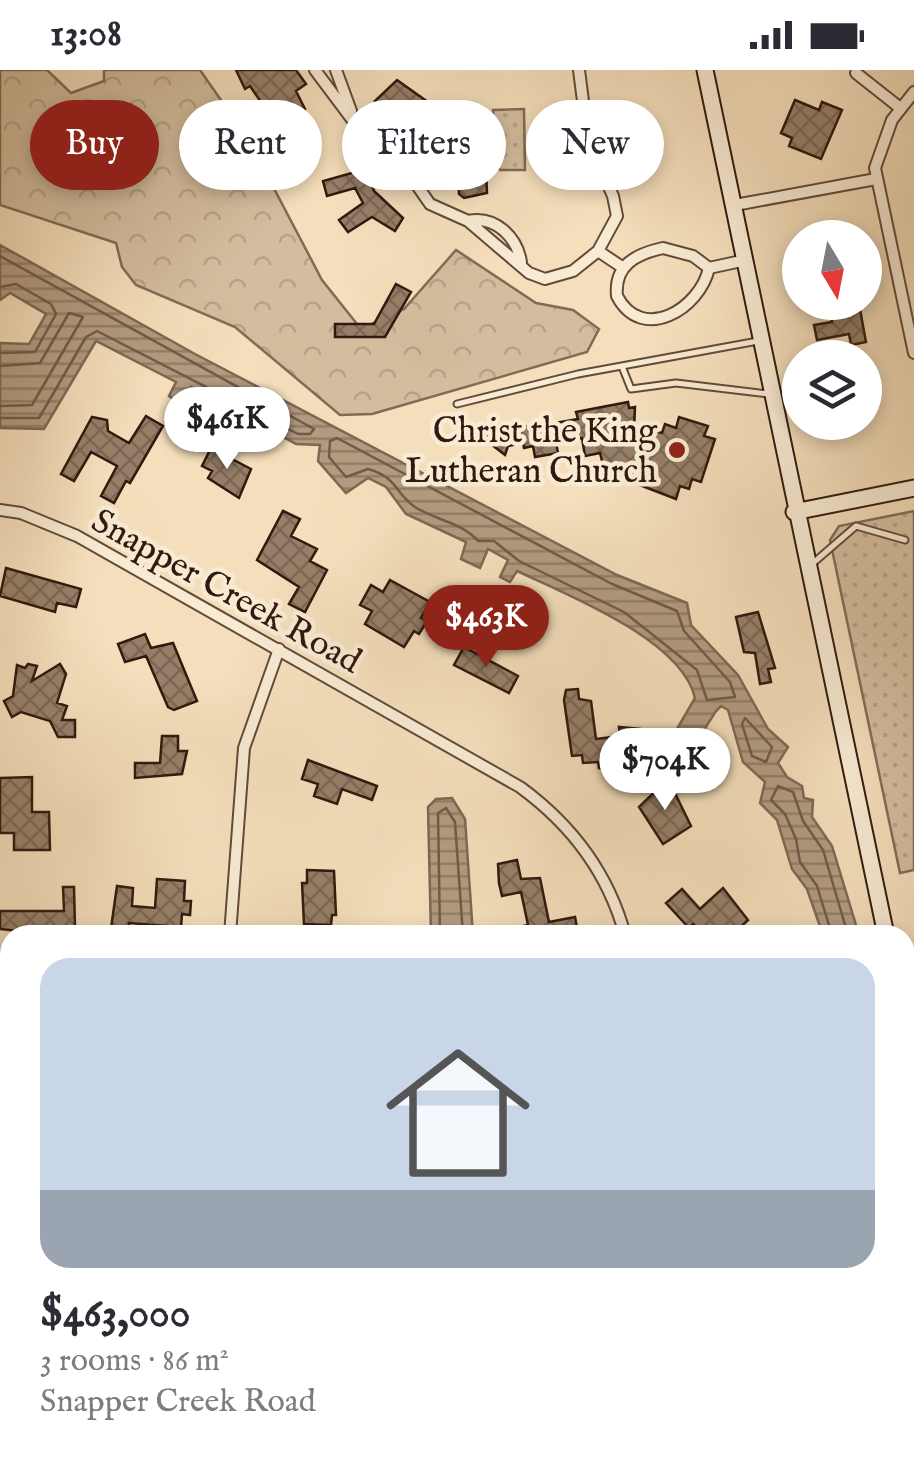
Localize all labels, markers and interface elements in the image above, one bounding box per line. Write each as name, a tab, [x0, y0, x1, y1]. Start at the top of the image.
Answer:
text: 13:08	[50, 11, 122, 59]
chip: Buy	[30, 100, 159, 190]
chip: Rent	[179, 100, 322, 190]
chip: Filters	[342, 100, 506, 190]
chip: New	[526, 100, 664, 190]
north arrow	[782, 220, 882, 320]
map controls	[782, 220, 882, 440]
button: layers	[782, 340, 882, 440]
pin: $461K	[157, 387, 297, 472]
text: $461K	[186, 399, 268, 440]
place label: Christ the King Lutheran Church	[405, 410, 658, 495]
marker: Christ the King Lutheran Church	[666, 439, 688, 461]
street label: Snapper Creek Road	[83, 499, 369, 685]
pin: $463K	[416, 585, 556, 670]
text: $463K	[445, 597, 527, 638]
pin: $704K	[595, 728, 735, 813]
text: $704K	[621, 740, 709, 781]
icon: home	[368, 1023, 548, 1203]
text: $463,000	[40, 1288, 190, 1341]
text: 3 rooms · 86 m²	[40, 1341, 229, 1382]
text: Snapper Creek Road	[40, 1382, 316, 1423]

